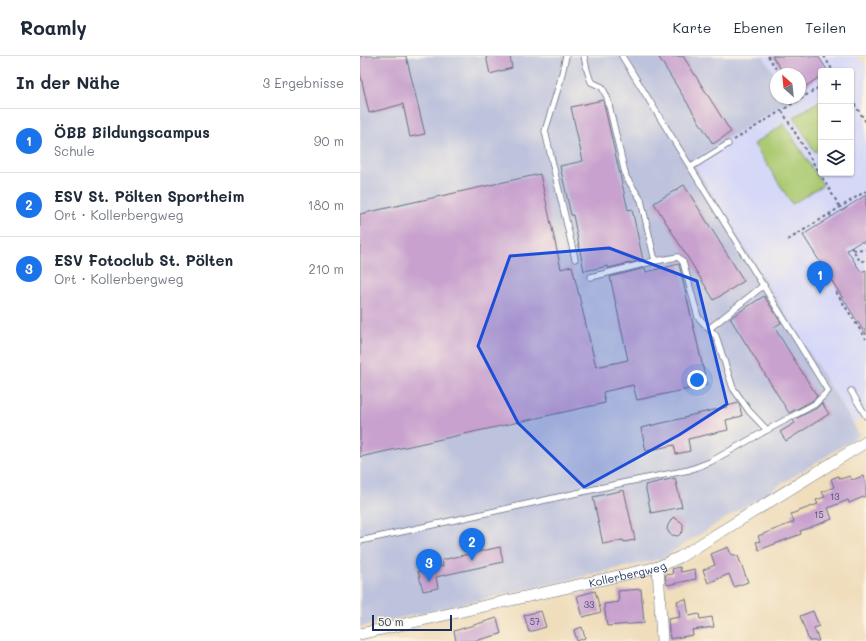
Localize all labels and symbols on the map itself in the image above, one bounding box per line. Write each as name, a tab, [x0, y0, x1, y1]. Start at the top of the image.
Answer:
north arrow	[770, 68, 806, 104]
pin: 1	[807, 261, 833, 294]
your location	[687, 370, 707, 390]
house number: 13	[830, 491, 840, 502]
house number: 15	[814, 509, 824, 520]
pin: 2	[459, 528, 485, 561]
pin: 3	[416, 549, 442, 582]
street label: Kollerbergweg	[587, 557, 668, 590]
house number: 33	[584, 599, 594, 610]
scale bar	[372, 613, 452, 632]
house number: 57	[530, 616, 540, 627]

